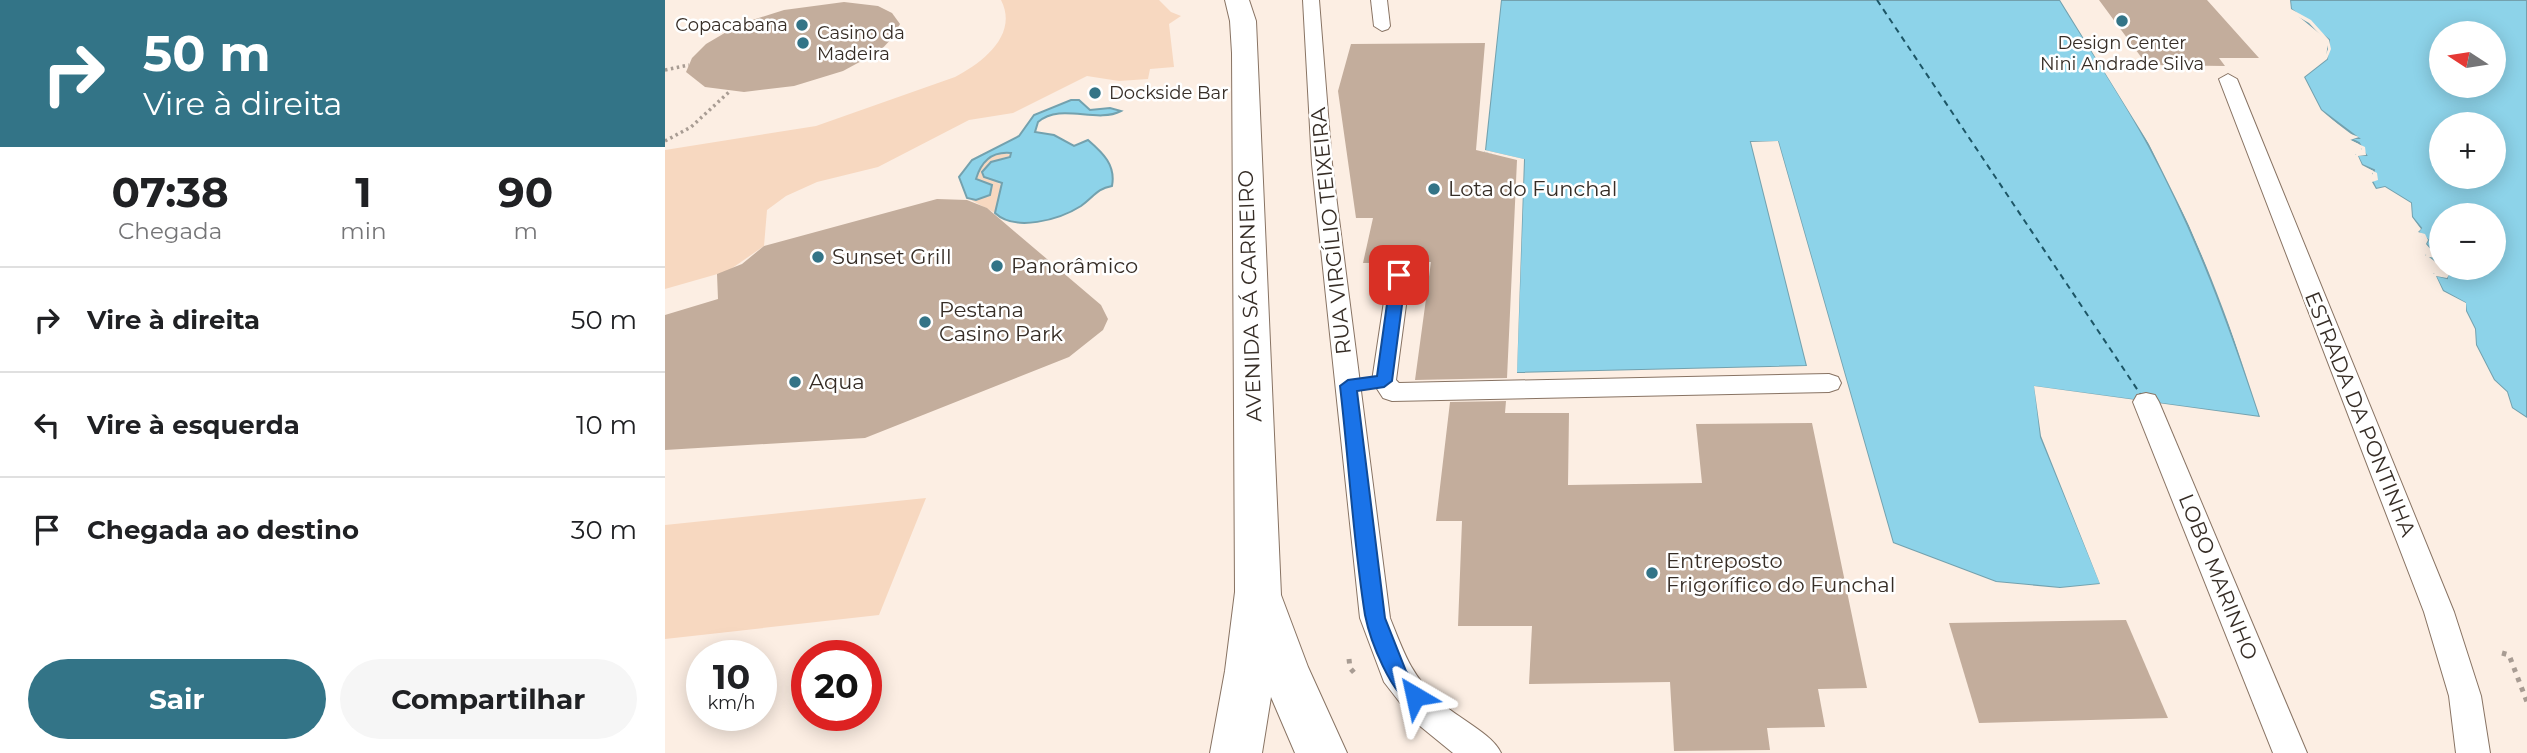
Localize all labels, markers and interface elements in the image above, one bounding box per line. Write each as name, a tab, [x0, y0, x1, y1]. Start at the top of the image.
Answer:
marker: Design Center Nini Andrade Silva	[2114, 13, 2130, 29]
place label: Copacabana	[675, 14, 788, 36]
marker: Copacabana	[794, 17, 810, 33]
north arrow	[2429, 21, 2506, 98]
map controls	[2429, 21, 2506, 280]
place label: Casino da Madeira	[817, 22, 905, 65]
text: 50 m	[143, 24, 271, 83]
icon: right	[28, 28, 119, 119]
place label: Design Center Nini Andrade Silva	[2040, 32, 2204, 75]
marker: Casino da Madeira	[795, 35, 811, 51]
place label: Dockside Bar	[1109, 82, 1228, 104]
text: Vire à direita	[143, 84, 342, 123]
marker: Dockside Bar	[1087, 85, 1103, 101]
street label: RUA VIRGÍLIO TEIXEIRA	[1305, 105, 1356, 356]
button: +	[2429, 112, 2506, 189]
text: 07:38	[112, 166, 229, 218]
text: 1	[355, 166, 372, 218]
text: 90	[498, 166, 553, 218]
street label: AVENIDA SÁ CARNEIRO	[1233, 170, 1266, 423]
place label: Lota do Funchal	[1448, 176, 1617, 201]
marker: Lota do Funchal	[1426, 181, 1442, 197]
button: −	[2429, 203, 2506, 280]
text: Chegada	[118, 217, 222, 245]
text: min	[340, 217, 386, 245]
text: m	[514, 217, 538, 245]
place label: Sunset Grill	[832, 244, 952, 269]
pin	[1369, 245, 1429, 305]
marker: Sunset Grill	[810, 249, 826, 265]
place label: Panorâmico	[1011, 253, 1138, 278]
icon: arrive	[1380, 256, 1418, 294]
marker: Panorâmico	[989, 258, 1005, 274]
street label: ESTRADA DA PONTINHA	[2300, 288, 2421, 541]
place label: Pestana Casino Park	[939, 297, 1063, 346]
icon: right	[28, 301, 66, 339]
text: Vire à direita	[87, 304, 260, 336]
text: 50 m	[571, 304, 637, 336]
marker: Pestana Casino Park	[917, 314, 933, 330]
place label: Aqua	[809, 369, 865, 394]
marker: Aqua	[787, 374, 803, 390]
icon: left	[28, 406, 66, 444]
text: Vire à esquerda	[87, 409, 300, 441]
text: 10 m	[576, 409, 637, 441]
street label: LOBO MARINHO	[2174, 490, 2263, 664]
icon: arrive	[28, 511, 66, 549]
text: Chegada ao destino	[87, 514, 359, 546]
text: 30 m	[571, 514, 637, 546]
place label: Entreposto Frigorífico do Funchal	[1666, 548, 1895, 597]
marker: Entreposto Frigorífico do Funchal	[1644, 565, 1660, 581]
speed limit sign: 20	[791, 640, 882, 731]
text: 10	[713, 655, 750, 698]
button: Sair	[28, 659, 326, 739]
button: Compartilhar	[340, 659, 637, 739]
position arrow	[1378, 659, 1452, 733]
text: km/h	[707, 692, 756, 714]

